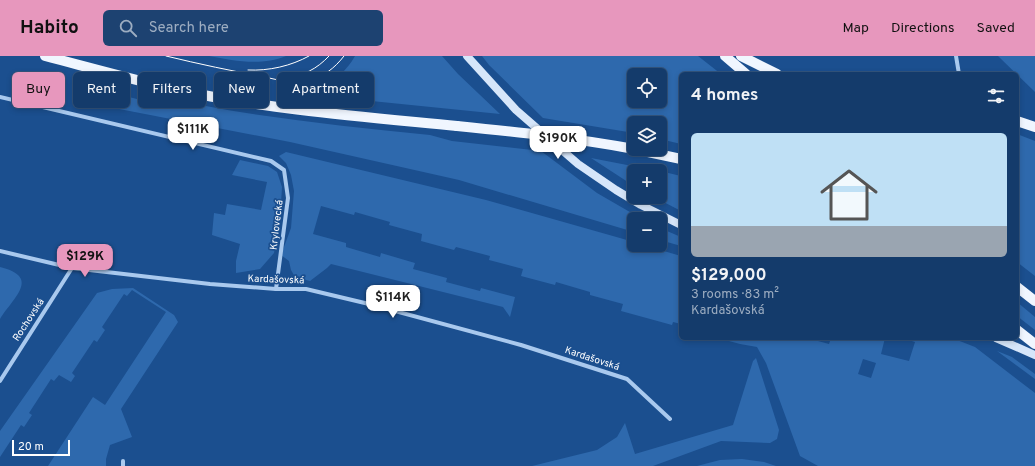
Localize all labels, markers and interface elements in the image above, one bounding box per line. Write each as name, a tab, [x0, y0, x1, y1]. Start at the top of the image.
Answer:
search box	[103, 10, 383, 46]
text: Habito	[20, 16, 79, 40]
icon: search	[117, 17, 139, 39]
text: Search here	[149, 19, 229, 38]
text: Map	[843, 20, 869, 37]
text: Directions	[891, 20, 955, 37]
text: Saved	[977, 20, 1015, 37]
map controls	[627, 68, 667, 252]
button: locate	[627, 68, 667, 108]
chip: Buy	[12, 72, 65, 108]
chip: Rent	[73, 72, 130, 108]
chip: Filters	[138, 72, 206, 108]
chip: New	[214, 72, 269, 108]
chip: Apartment	[277, 72, 374, 108]
text: 4 homes	[691, 85, 758, 107]
icon: filters	[985, 85, 1007, 107]
button: layers	[627, 116, 667, 156]
pin: $111K	[165, 117, 221, 151]
text: $111K	[177, 122, 209, 138]
pin: $190K	[530, 126, 586, 160]
text: $190K	[539, 131, 577, 147]
icon: home	[813, 159, 885, 231]
button: +	[627, 164, 667, 204]
street label: Krylovecká	[267, 199, 287, 251]
button: −	[627, 212, 667, 252]
pin: $129K	[57, 244, 113, 278]
text: $129K	[66, 249, 104, 265]
text: $129,000	[691, 265, 767, 287]
street label: Kardašovská	[247, 273, 305, 287]
pin: $114K	[365, 285, 421, 319]
text: 3 rooms · 83 m²	[691, 287, 779, 303]
text: $114K	[375, 290, 411, 306]
street label: Rochovská	[10, 296, 48, 344]
text: Kardašovská	[691, 303, 765, 319]
street label: Kardašovská	[563, 344, 621, 374]
scale bar	[12, 438, 70, 457]
text: 20 m	[18, 440, 44, 454]

